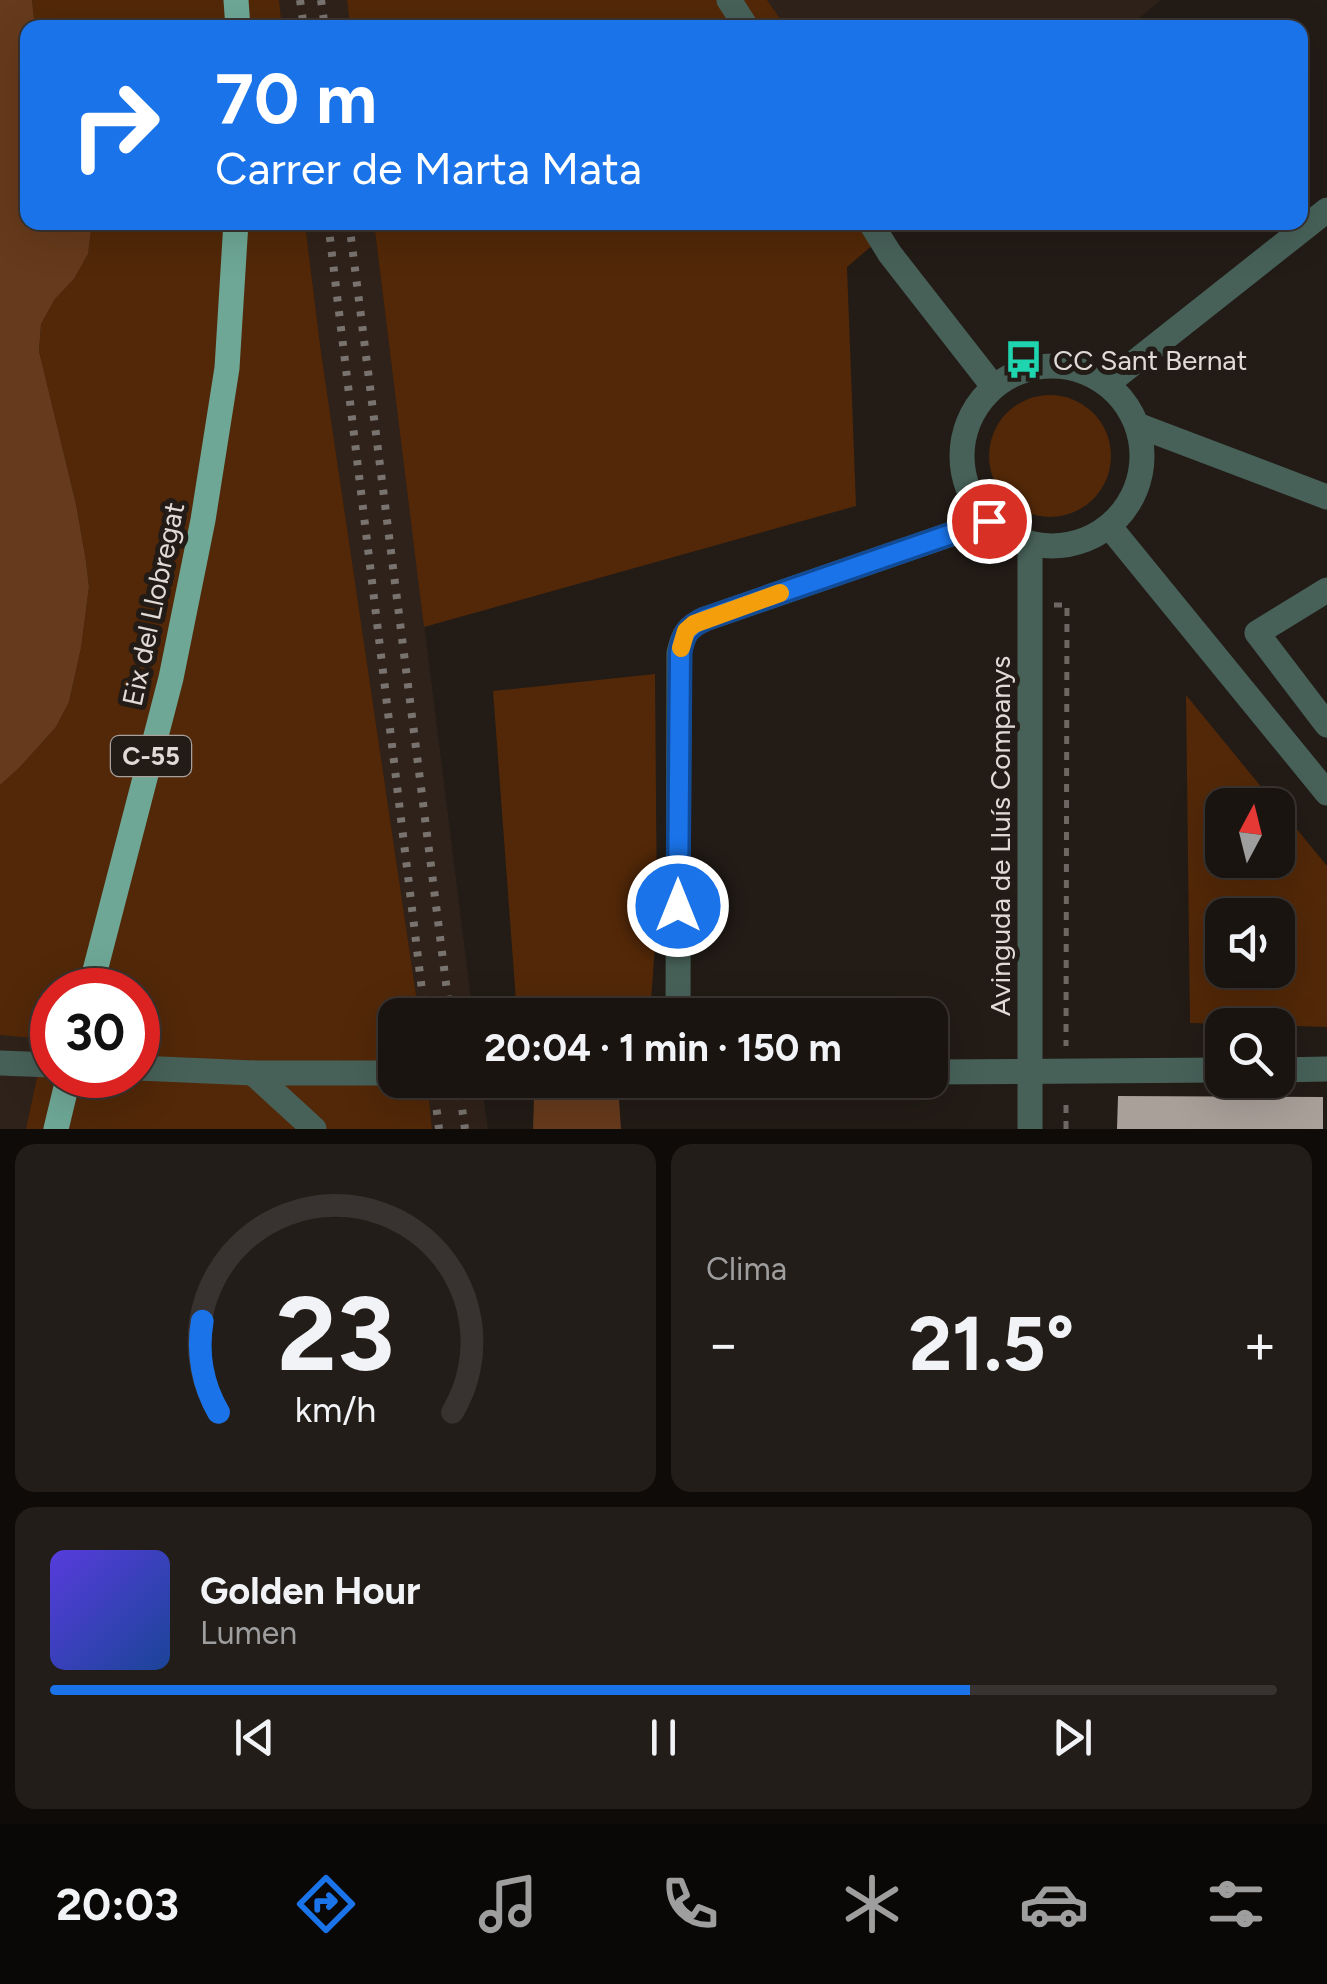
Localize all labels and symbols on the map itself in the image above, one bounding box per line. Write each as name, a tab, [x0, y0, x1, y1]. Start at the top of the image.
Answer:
bus stop icon: CC Sant Bernat	[1002, 339, 1044, 381]
place label: CC Sant Bernat	[1053, 343, 1247, 377]
pin	[947, 479, 1032, 564]
street label: Eix del Llobregat	[115, 499, 191, 709]
street label: Avinguda de Lluís Companys	[983, 656, 1017, 1016]
road number: C-55	[111, 736, 191, 776]
north arrow	[1205, 788, 1295, 878]
position arrow	[626, 854, 730, 958]
speed limit sign: 30	[30, 968, 160, 1098]

